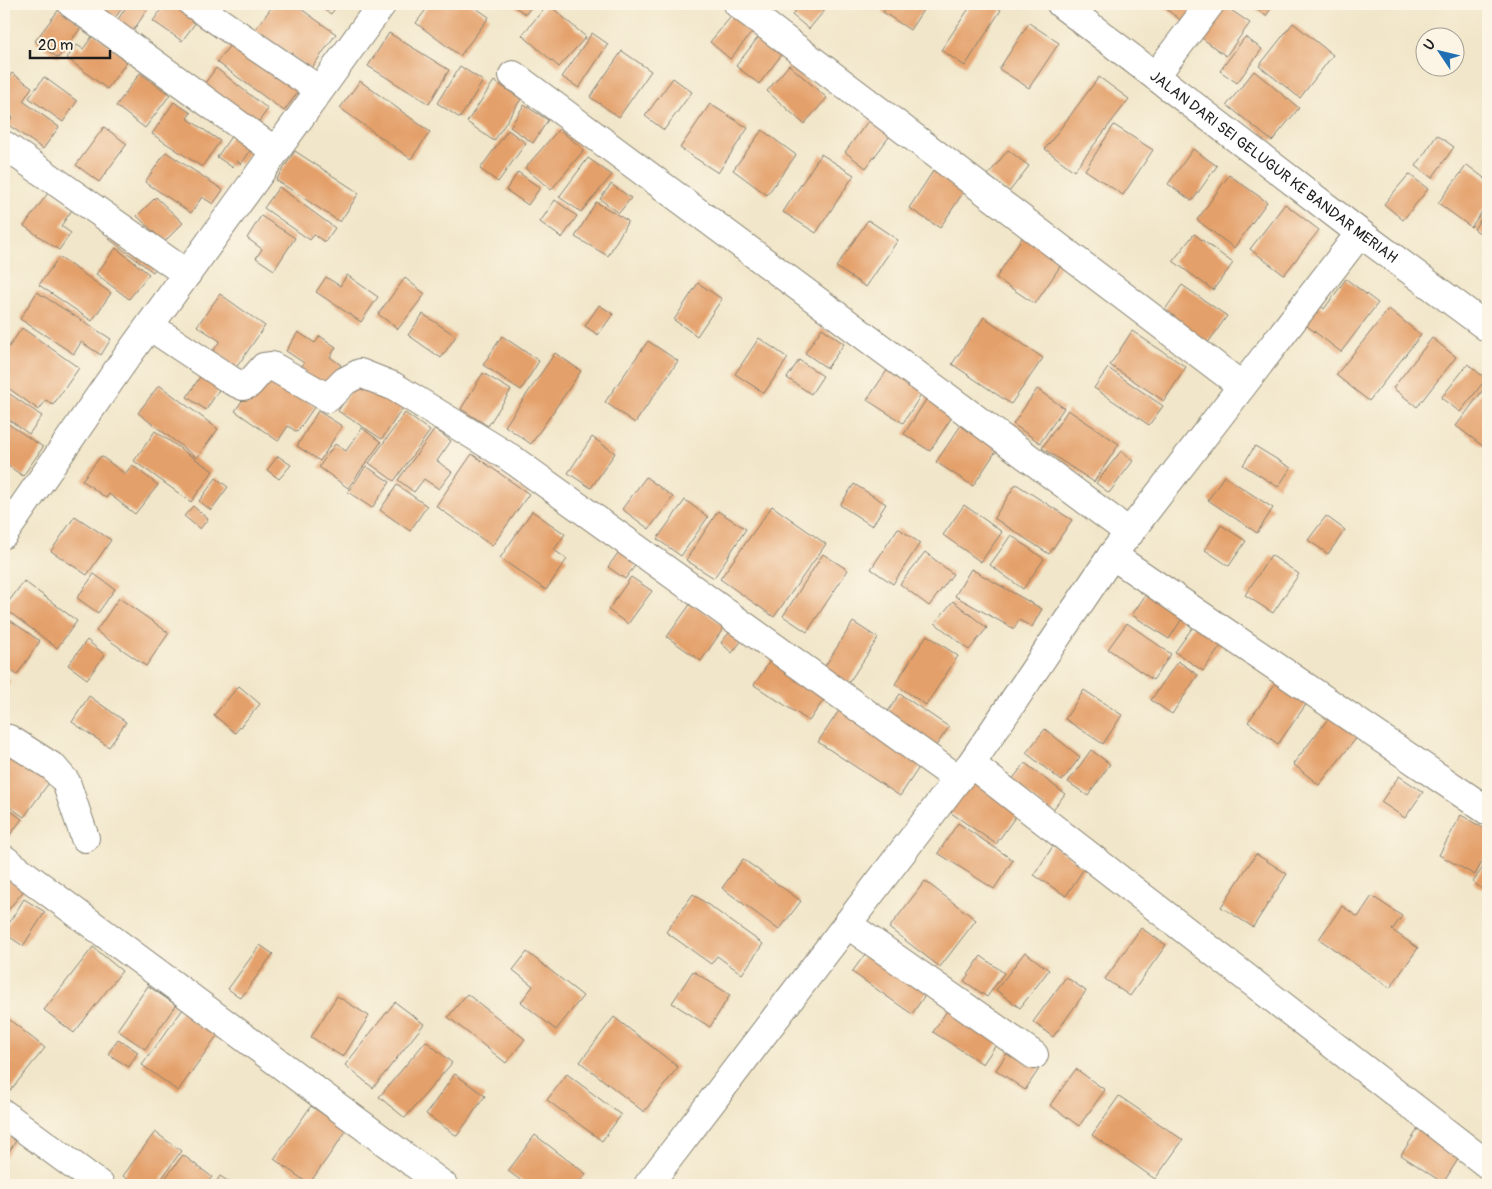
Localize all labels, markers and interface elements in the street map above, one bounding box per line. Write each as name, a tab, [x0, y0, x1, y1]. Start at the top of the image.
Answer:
scale bar	[30, 28, 110, 60]
north arrow	[1414, 28, 1464, 78]
text: 20 m	[38, 36, 73, 55]
text: U	[1420, 36, 1439, 54]
street label: JALAN DARI SEI GELUGUR KE BANDAR MERIAH	[1146, 67, 1401, 268]

